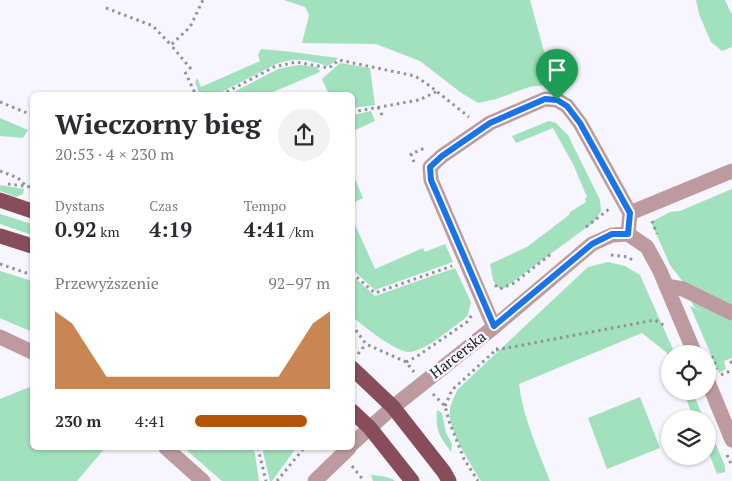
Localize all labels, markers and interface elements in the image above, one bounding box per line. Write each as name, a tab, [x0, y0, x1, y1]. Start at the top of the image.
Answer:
pin	[536, 49, 578, 100]
icon: arrive	[543, 56, 571, 84]
text: Wieczorny bieg	[55, 105, 261, 142]
button: share	[278, 109, 330, 161]
text: 20:53 · 4 × 230 m	[55, 143, 174, 165]
text: Dystans	[55, 196, 105, 215]
text: Czas	[149, 196, 178, 215]
text: Tempo	[244, 196, 286, 215]
text: 0.92	[55, 215, 97, 243]
text: 4:19	[149, 215, 192, 243]
text: 4:41	[244, 215, 286, 243]
text: km	[97, 222, 120, 241]
text: /km	[286, 222, 314, 241]
text: Przewyższenie	[55, 272, 159, 294]
text: 92–97 m	[268, 272, 330, 294]
street label: Harcerska	[425, 326, 490, 382]
map controls	[661, 345, 716, 465]
button: locate	[661, 345, 716, 400]
text: 230 m	[55, 410, 101, 432]
text: 4:41	[135, 410, 166, 432]
button: layers	[661, 410, 716, 465]

